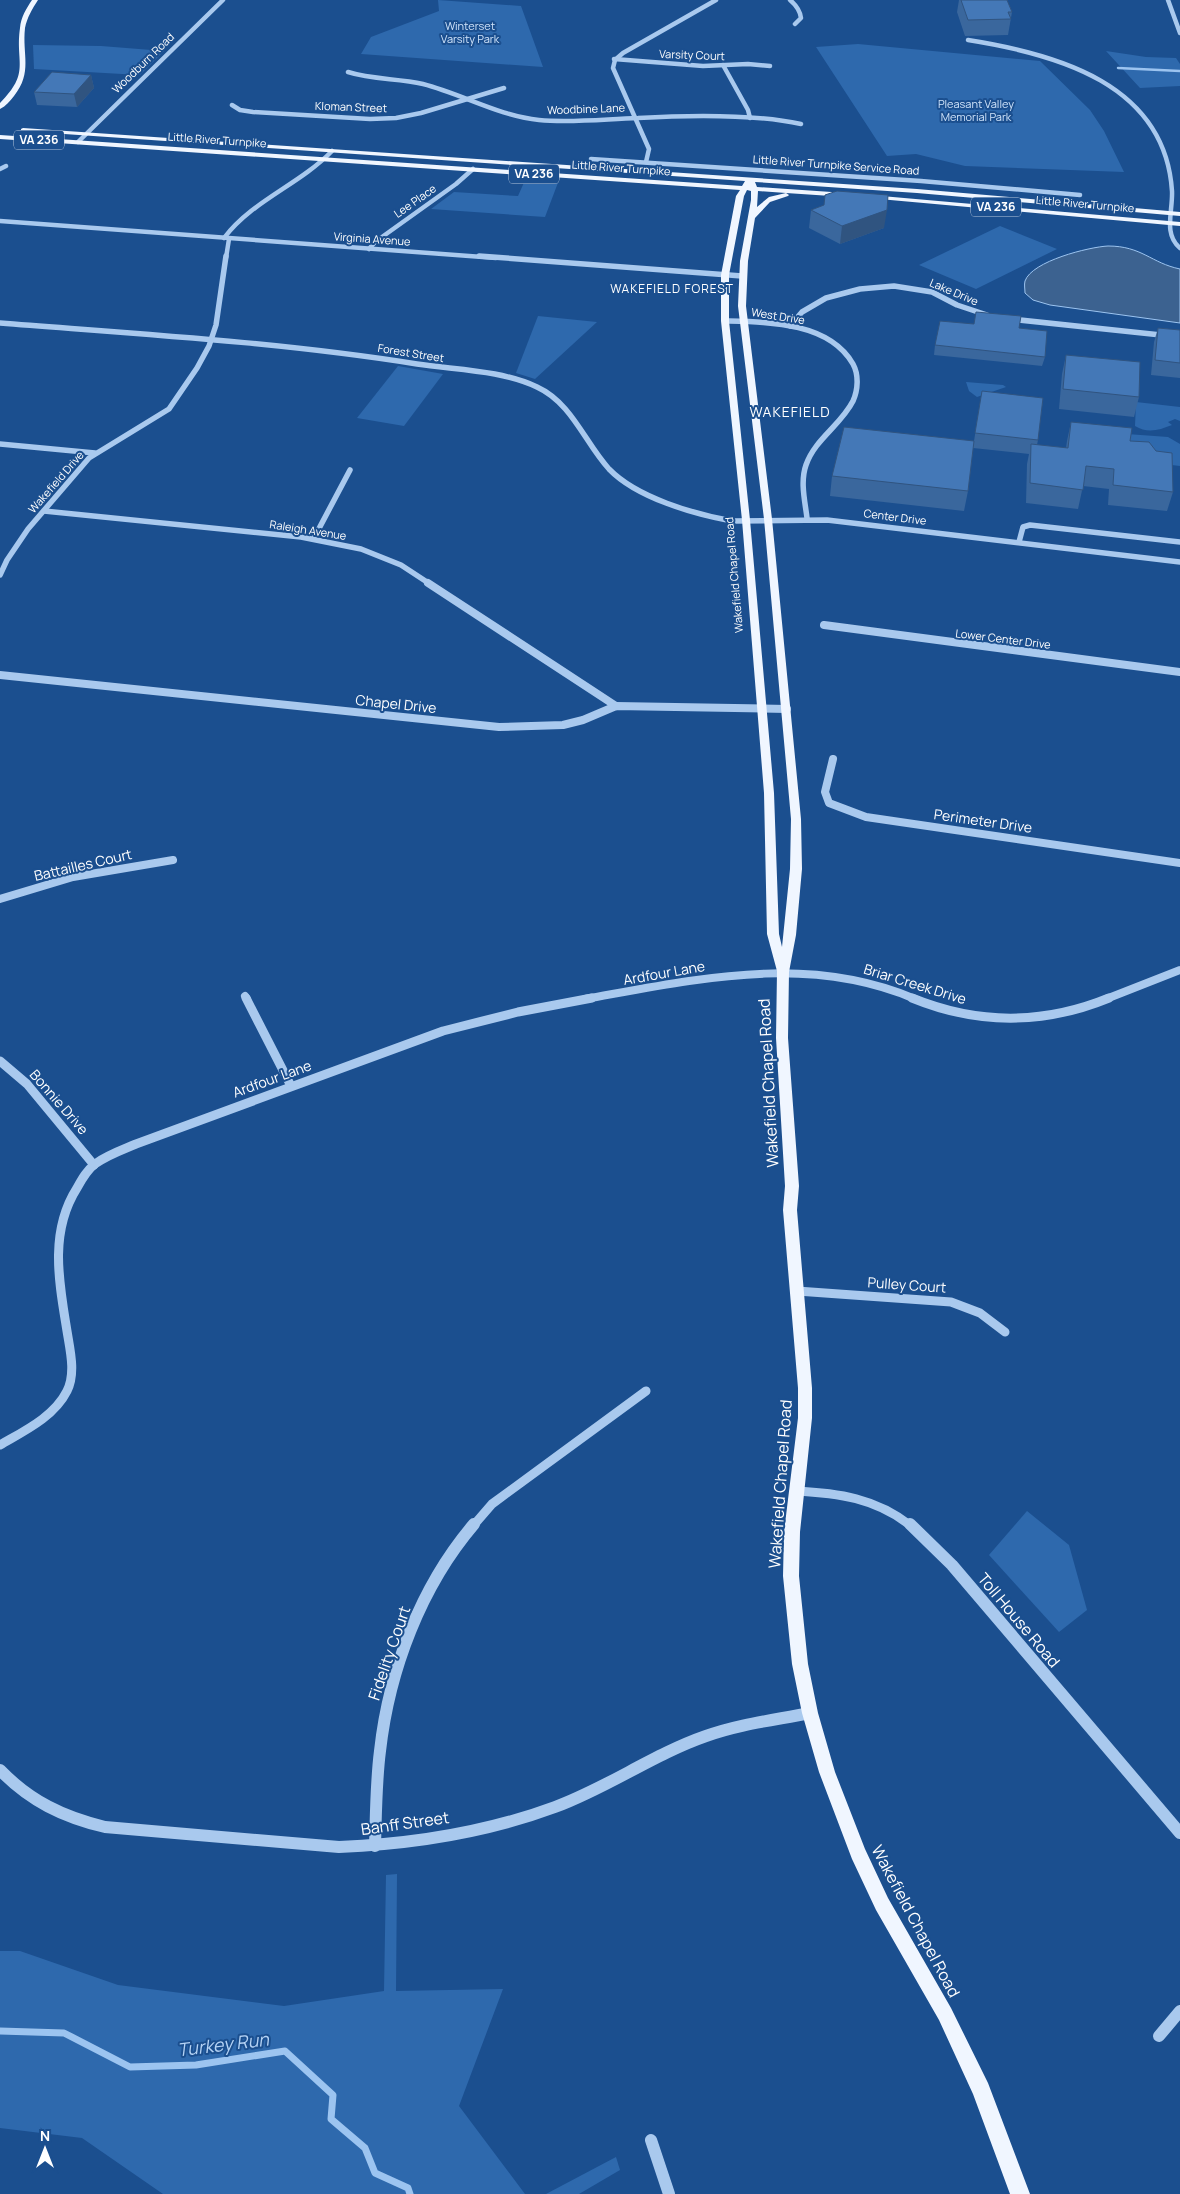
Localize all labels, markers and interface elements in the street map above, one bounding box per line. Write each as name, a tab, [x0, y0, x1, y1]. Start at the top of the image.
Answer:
park label: Winterset Varsity Park	[441, 18, 500, 46]
street label: Woodburn Road	[108, 29, 177, 96]
street label: Varsity Court	[659, 46, 725, 63]
park label: Pleasant Valley Memorial Park	[938, 96, 1014, 124]
street label: Kloman Street	[315, 98, 387, 115]
street label: Woodbine Lane	[547, 100, 626, 117]
street label: Little River Turnpike	[167, 129, 267, 150]
road number: VA 236	[14, 130, 64, 150]
street label: Little River Turnpike Service Road	[752, 151, 920, 178]
street label: Little River Turnpike	[571, 157, 671, 178]
road number: VA 236	[509, 164, 559, 183]
street label: Lee Place	[391, 180, 439, 221]
street label: Little River Turnpike	[1035, 192, 1136, 215]
road number: VA 236	[971, 198, 1021, 216]
street label: Virginia Avenue	[333, 228, 411, 249]
street label: Lake Drive	[928, 275, 981, 309]
district label: WAKEFIELD FOREST	[610, 280, 734, 297]
street label: West Drive	[750, 304, 807, 327]
street label: Forest Street	[377, 340, 445, 365]
district label: WAKEFIELD	[749, 402, 831, 421]
street label: Wakefield Drive	[24, 447, 87, 516]
street label: Center Drive	[863, 505, 928, 528]
street label: Raleigh Avenue	[269, 516, 348, 543]
street label: Wakefield Chapel Road	[721, 516, 746, 634]
street label: Lower Center Drive	[955, 625, 1052, 652]
street label: Chapel Drive	[355, 690, 438, 717]
street label: Perimeter Drive	[933, 804, 1033, 837]
street label: Battailles Court	[32, 844, 134, 885]
street label: Ardfour Lane	[622, 956, 706, 989]
street label: Briar Creek Drive	[862, 959, 969, 1008]
street label: Wakefield Chapel Road	[753, 998, 783, 1168]
street label: Ardfour Lane	[230, 1055, 314, 1102]
street label: Bonnie Drive	[26, 1065, 93, 1138]
street label: Pulley Court	[867, 1272, 947, 1297]
street label: Wakefield Chapel Road	[763, 1399, 797, 1569]
street label: Toll House Road	[973, 1568, 1065, 1672]
street label: Fidelity Court	[363, 1603, 415, 1703]
street label: Banff Street	[359, 1806, 451, 1840]
street label: Wakefield Chapel Road	[867, 1841, 965, 2001]
water label: Turkey Run	[176, 2026, 271, 2062]
north arrow	[20, 2124, 70, 2174]
text: N	[40, 2126, 50, 2145]

